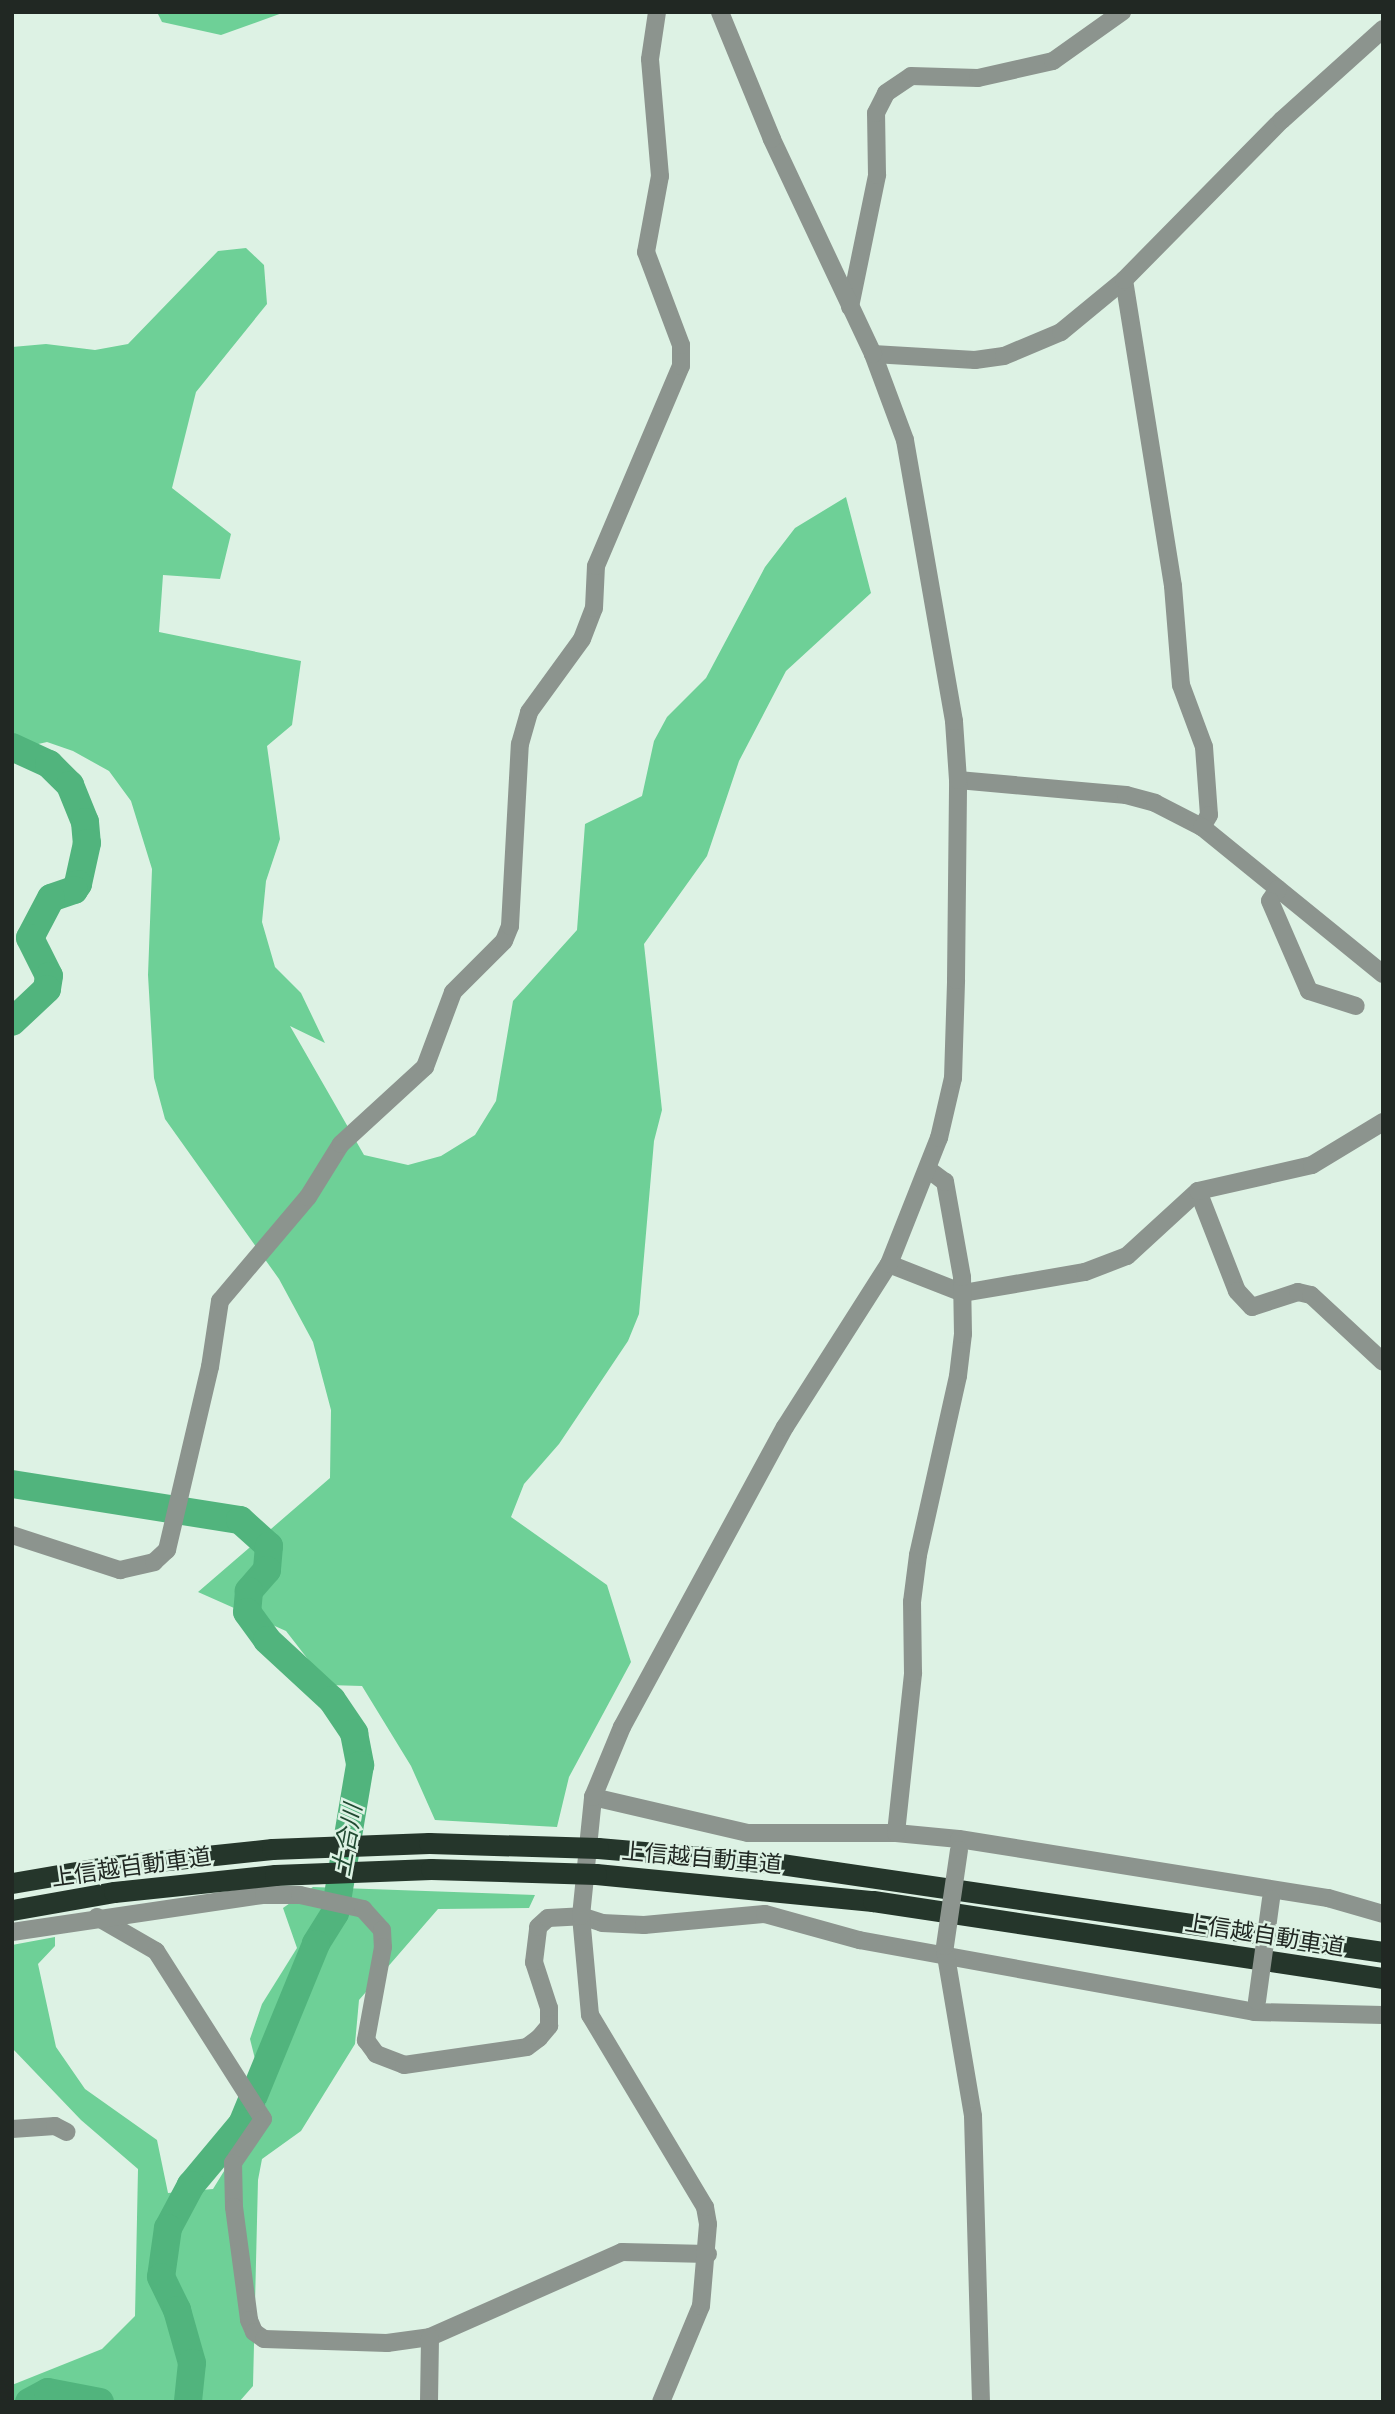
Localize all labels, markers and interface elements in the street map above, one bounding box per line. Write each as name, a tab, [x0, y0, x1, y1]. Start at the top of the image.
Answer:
water label: 土合川	[327, 1802, 367, 1878]
street label: 上信越自動車道	[621, 1836, 783, 1878]
street label: 上信越自動車道	[49, 1841, 213, 1891]
street label: 上信越自動車道	[1183, 1908, 1347, 1960]

